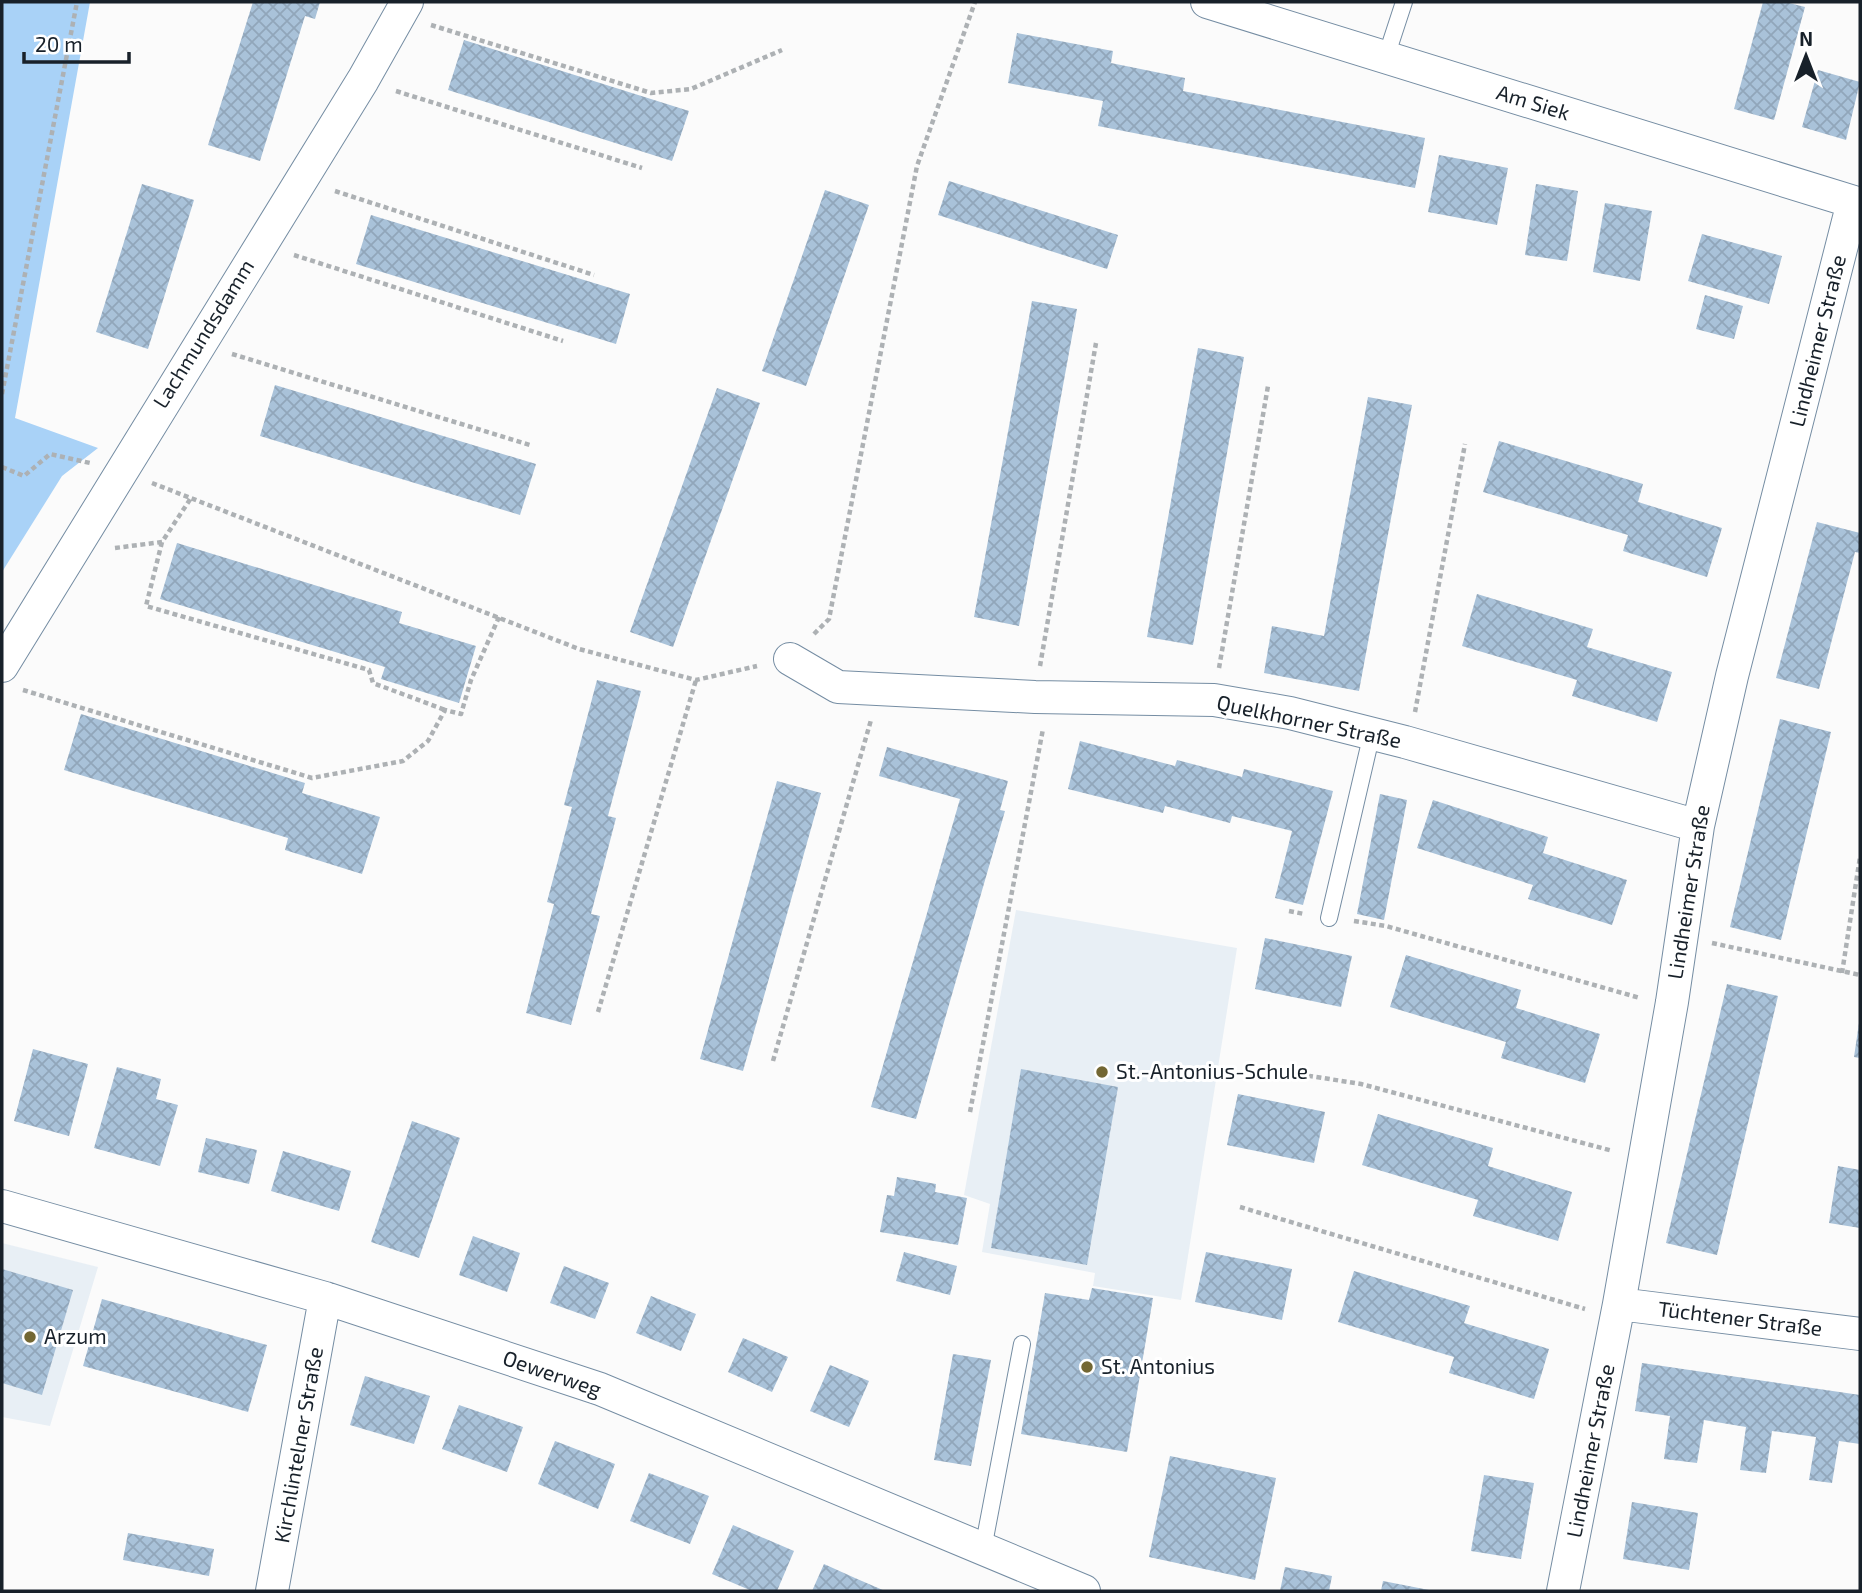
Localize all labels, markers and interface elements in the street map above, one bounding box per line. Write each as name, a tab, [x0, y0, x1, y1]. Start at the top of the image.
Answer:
scale bar	[24, 21, 130, 65]
north arrow	[1771, 21, 1841, 91]
text: N	[1799, 27, 1813, 50]
text: 20 m	[35, 31, 83, 56]
street label: Am Siek	[1494, 79, 1573, 125]
street label: Lindheimer Straße	[1783, 252, 1850, 429]
street label: Lachmundsdamm	[147, 254, 258, 412]
street label: Quelkhorner Straße	[1215, 689, 1404, 753]
street label: Lindheimer Straße	[1661, 803, 1714, 981]
place label: St.-Antonius-Schule	[1116, 1058, 1308, 1083]
marker: St.-Antonius-Schule	[1094, 1064, 1110, 1080]
street label: Tüchtener Straße	[1657, 1295, 1824, 1340]
place label: Arzum	[44, 1323, 107, 1348]
marker: Arzum	[22, 1329, 38, 1345]
street label: Oewerweg	[500, 1344, 605, 1401]
street label: Kirchlintelner Straße	[268, 1345, 327, 1545]
place label: St. Antonius	[1101, 1353, 1215, 1378]
marker: St. Antonius	[1079, 1359, 1095, 1375]
street label: Lindheimer Straße	[1560, 1362, 1619, 1540]

